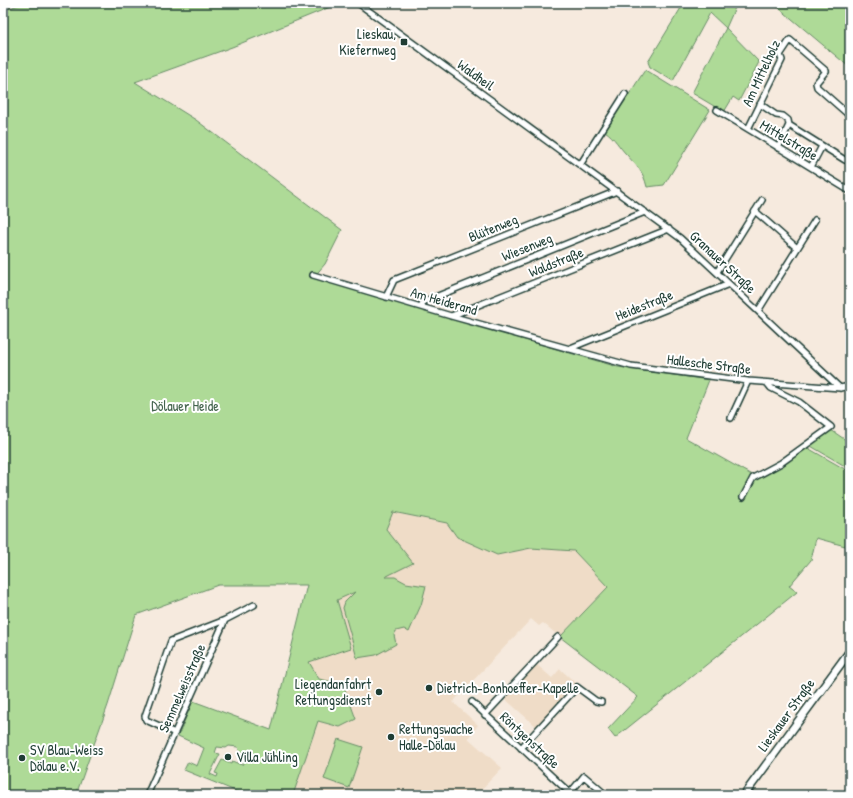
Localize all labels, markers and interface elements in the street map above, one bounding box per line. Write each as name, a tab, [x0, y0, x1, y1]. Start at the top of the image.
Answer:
place label: Lieskau, Kiefernweg	[339, 24, 396, 60]
marker: Lieskau, Kiefernweg	[399, 37, 409, 47]
street label: Am Mittelholz	[737, 37, 784, 109]
street label: Waldheil	[454, 55, 499, 95]
street label: Mittelstraße	[756, 115, 822, 165]
street label: Blütenweg	[465, 209, 521, 247]
street label: Granauer Straße	[685, 226, 761, 298]
street label: Wiesenweg	[499, 228, 555, 266]
street label: Waldstraße	[526, 242, 587, 282]
street label: Am Heiderand	[409, 282, 480, 319]
street label: Heidestraße	[612, 284, 676, 326]
street label: Hallesche Straße	[666, 349, 752, 379]
park label: Dölauer Heide	[151, 396, 219, 415]
street label: Semmelweisstraße	[154, 640, 211, 735]
place label: Liegendanfahrt Rettungsdienst	[295, 674, 371, 710]
street label: Lieskauer Straße	[753, 674, 819, 755]
place label: Dietrich-Bonhoeffer-Kapelle	[437, 678, 579, 698]
marker: Dietrich-Bonhoeffer-Kapelle	[424, 683, 434, 693]
marker: Liegendanfahrt Rettungsdienst	[374, 687, 384, 697]
street label: Röntgenstraße	[496, 707, 565, 773]
place label: Rettungswache Halle-Dölau	[399, 719, 473, 754]
marker: Rettungswache Halle-Dölau	[386, 732, 396, 742]
place label: SV Blau-Weiss Dölau e.V.	[30, 740, 103, 775]
place label: Villa Jühling	[236, 747, 298, 767]
marker: Villa Jühling	[223, 752, 233, 762]
marker: SV Blau-Weiss Dölau e.V.	[17, 753, 27, 763]

